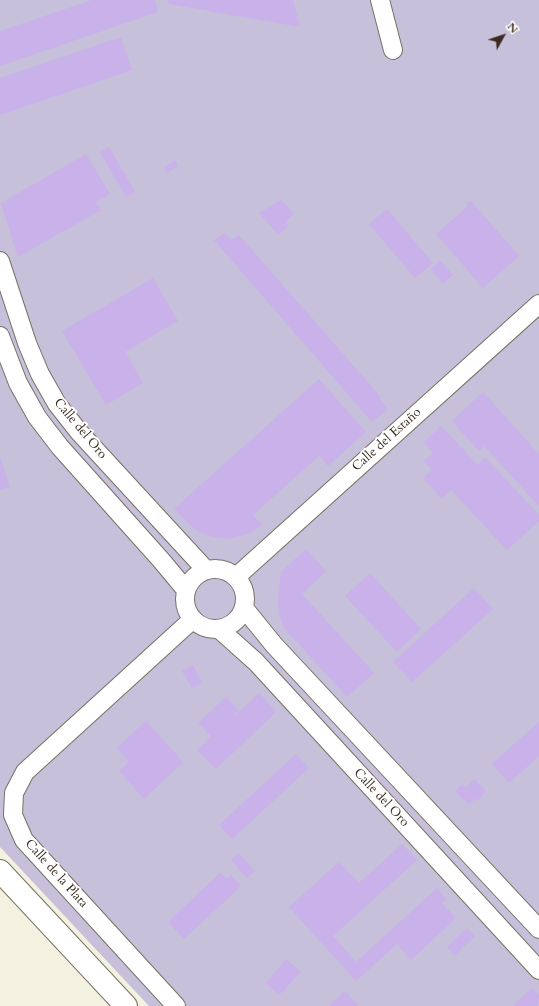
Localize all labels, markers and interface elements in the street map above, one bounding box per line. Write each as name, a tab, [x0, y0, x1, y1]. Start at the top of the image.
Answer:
north arrow	[483, 16, 523, 56]
text: N	[504, 19, 521, 36]
street label: Calle del Oro	[50, 396, 110, 462]
street label: Calle del Estaño	[349, 405, 425, 475]
street label: Calle del Oro	[350, 766, 412, 830]
street label: Calle de la Plata	[21, 837, 91, 911]

